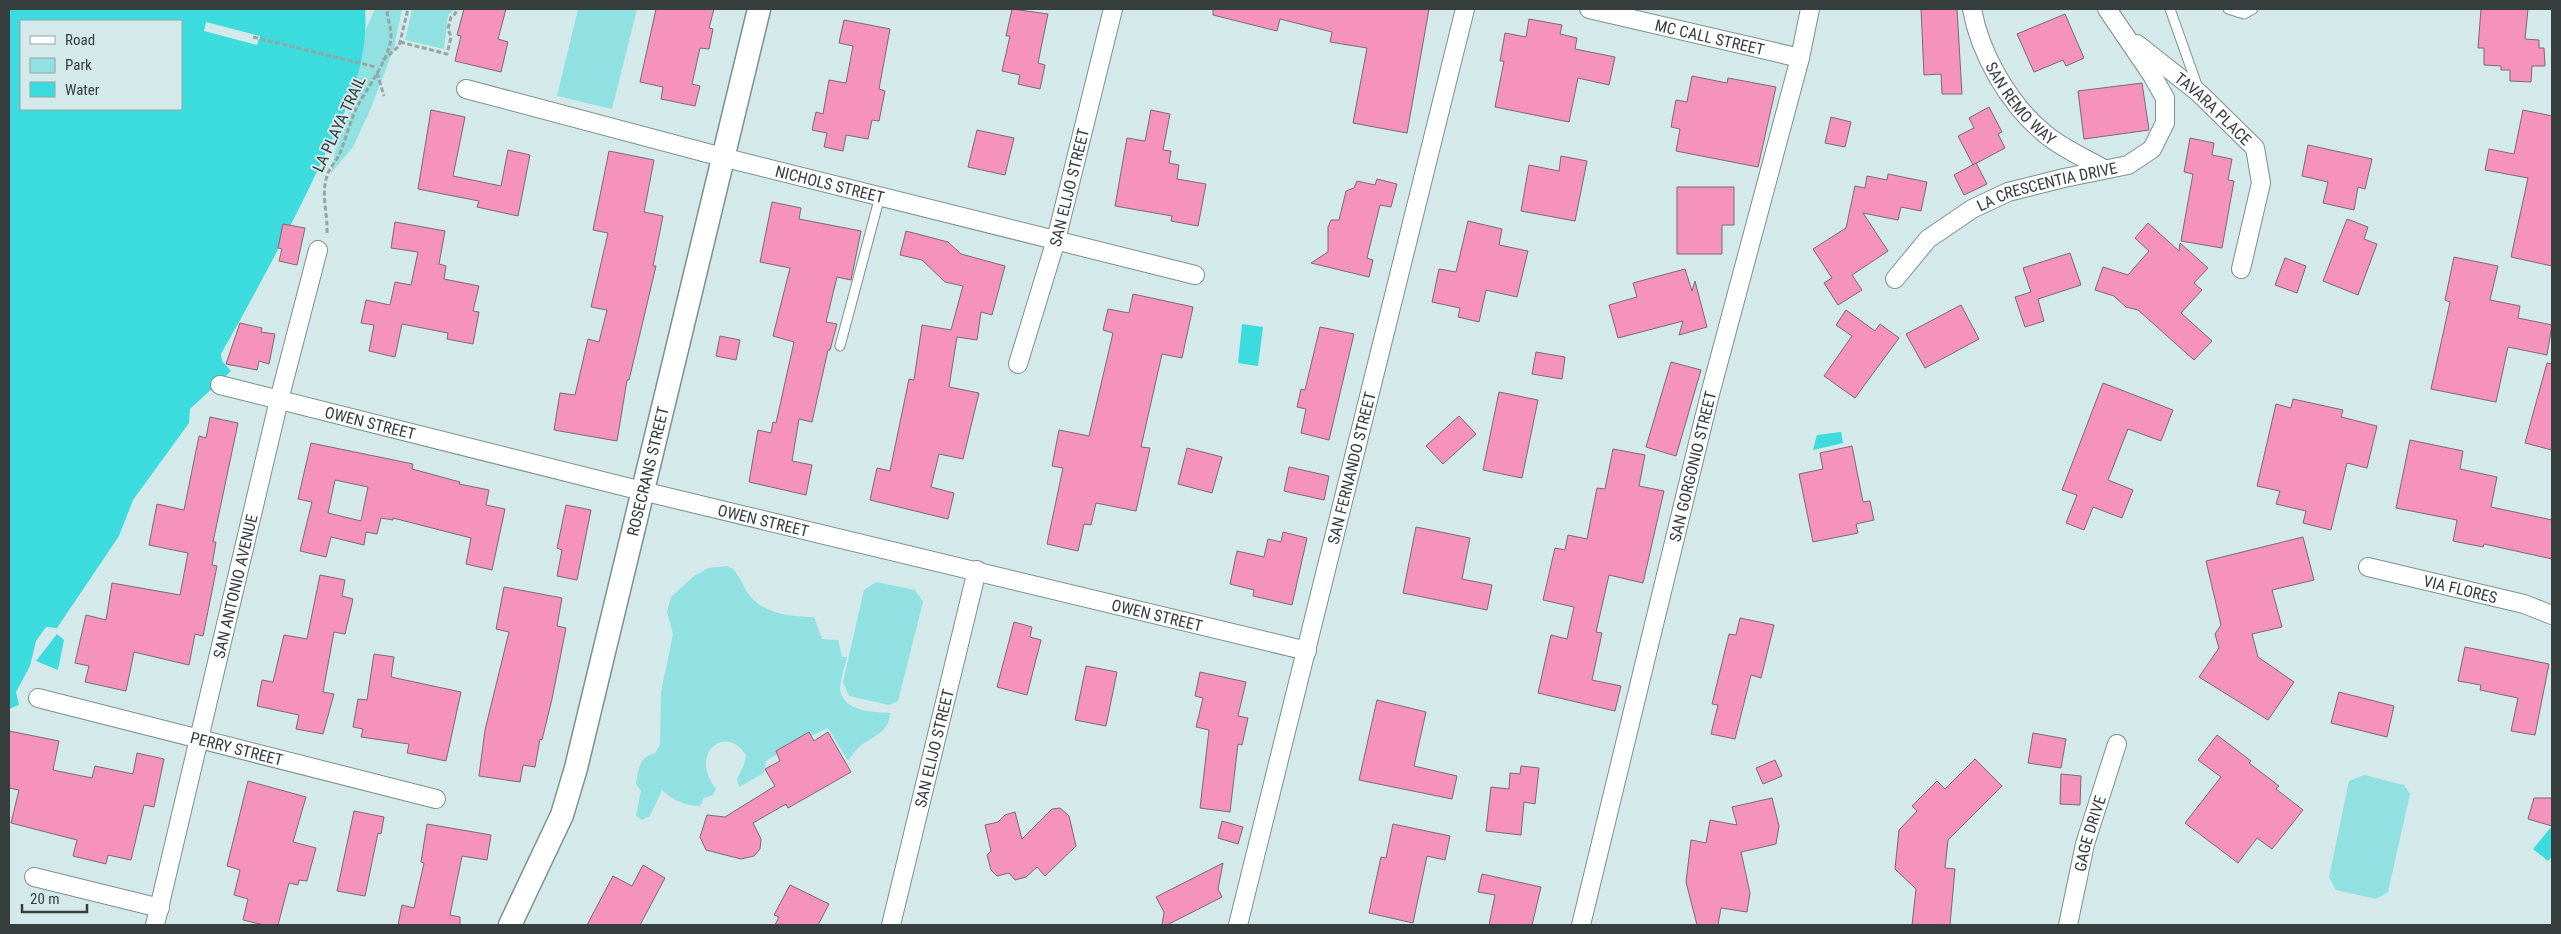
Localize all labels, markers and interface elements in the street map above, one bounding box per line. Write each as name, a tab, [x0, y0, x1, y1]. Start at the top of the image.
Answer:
street label: MC CALL STREET	[1653, 15, 1766, 59]
legend	[20, 20, 182, 110]
text: Road	[65, 31, 95, 49]
text: Park	[65, 56, 92, 74]
street label: SAN REMO WAY	[1982, 59, 2060, 149]
street label: TAVARA PLACE	[2171, 68, 2256, 149]
street label: LA PLAYA TRAIL	[308, 73, 370, 175]
text: Water	[65, 81, 100, 99]
street label: SAN ELIJO STREET	[1045, 126, 1093, 249]
street label: LA CRESCENTIA DRIVE	[1974, 158, 2119, 215]
street label: NICHOLS STREET	[773, 161, 886, 207]
street label: SAN GORGONIO STREET	[1665, 389, 1720, 544]
street label: SAN FERNANDO STREET	[1323, 390, 1379, 546]
street label: OWEN STREET	[323, 402, 418, 443]
street label: ROSECRANS STREET	[623, 405, 672, 538]
street label: OWEN STREET	[716, 500, 811, 540]
street label: SAN ANTONIO AVENUE	[209, 512, 261, 660]
street label: VIA FLORES	[2422, 571, 2499, 607]
street label: OWEN STREET	[1110, 595, 1205, 635]
street label: SAN ELIJO STREET	[910, 687, 957, 809]
street label: PERRY STREET	[188, 728, 285, 769]
street label: GAGE DRIVE	[2070, 793, 2109, 873]
scale bar	[22, 882, 88, 914]
text: 20 m	[30, 890, 60, 908]

